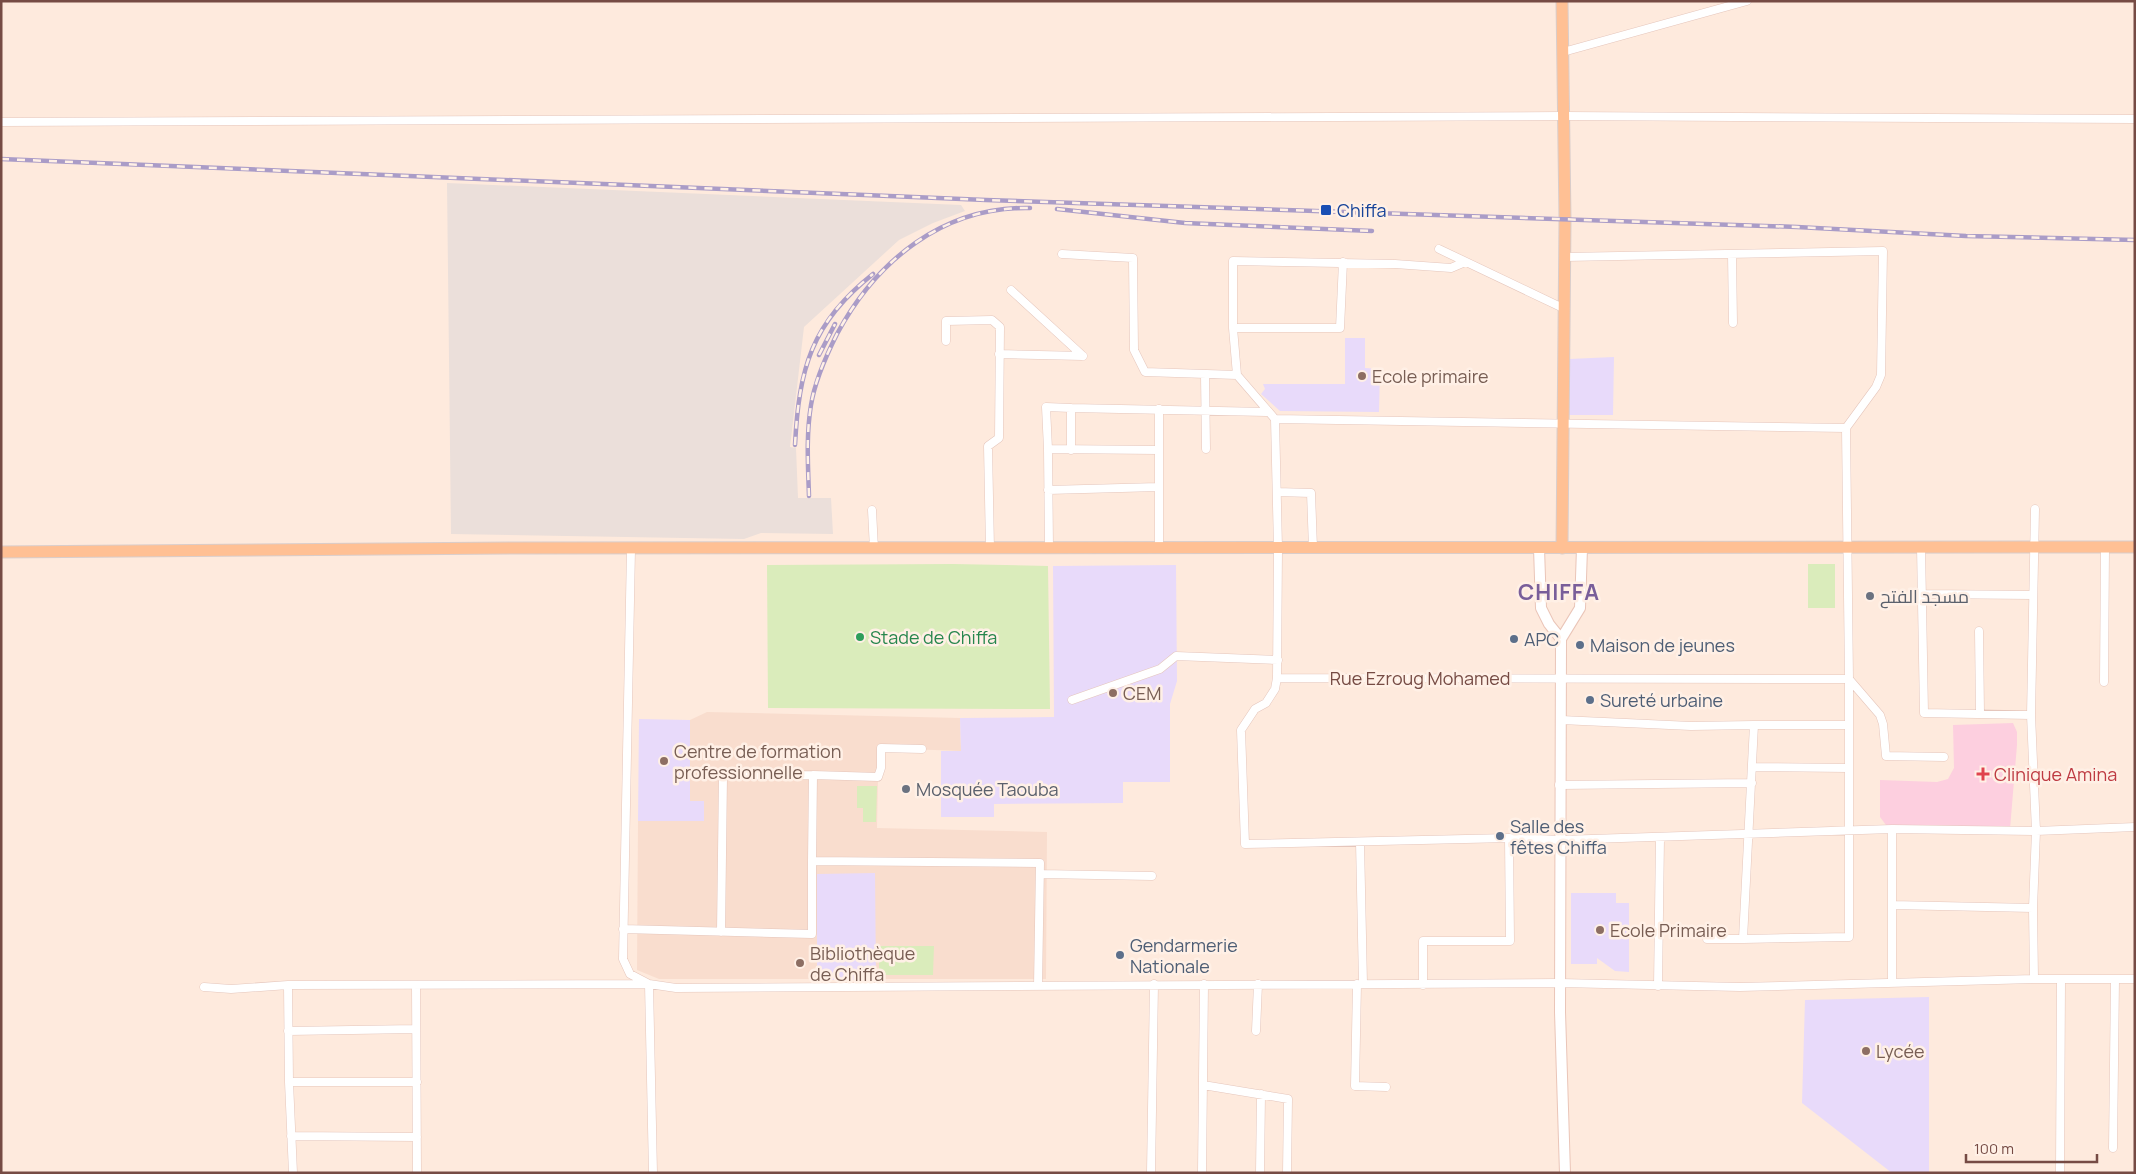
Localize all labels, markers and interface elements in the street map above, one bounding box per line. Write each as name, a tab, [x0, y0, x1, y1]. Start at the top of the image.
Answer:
place label: Chiffa	[1337, 198, 1386, 222]
marker: Chiffa	[1319, 203, 1333, 217]
place label: Ecole primaire	[1372, 364, 1489, 388]
marker: Ecole primaire	[1356, 370, 1368, 382]
district label: CHIFFA	[1518, 577, 1600, 607]
place label: مسجد الفتح	[1880, 584, 1969, 609]
marker: مسجد الفتح	[1864, 590, 1876, 602]
place label: Stade de Chiffa	[870, 625, 997, 649]
place label: APC	[1524, 627, 1559, 651]
marker: Stade de Chiffa	[854, 631, 866, 643]
marker: APC	[1508, 633, 1520, 645]
place label: Maison de jeunes	[1590, 633, 1735, 657]
marker: Maison de jeunes	[1574, 639, 1586, 651]
street label: Rue Ezroug Mohamed	[1330, 666, 1510, 690]
place label: CEM	[1123, 681, 1161, 705]
marker: CEM	[1107, 687, 1119, 699]
place label: Sureté urbaine	[1600, 688, 1723, 712]
marker: Sureté urbaine	[1584, 694, 1596, 706]
place label: Centre de formation professionnelle	[674, 739, 841, 784]
marker: Centre de formation professionnelle	[658, 755, 670, 767]
place label: Clinique Amina	[1994, 762, 2117, 786]
marker: Clinique Amina	[1976, 767, 1990, 781]
place label: Mosquée Taouba	[916, 777, 1059, 801]
marker: Mosquée Taouba	[900, 783, 912, 795]
place label: Salle des fêtes Chiffa	[1510, 814, 1607, 859]
marker: Salle des fêtes Chiffa	[1494, 830, 1506, 842]
place label: Ecole Primaire	[1610, 918, 1727, 942]
marker: Ecole Primaire	[1594, 924, 1606, 936]
place label: Gendarmerie Nationale	[1130, 933, 1238, 978]
place label: Bibliothèque de Chiffa	[810, 941, 915, 986]
marker: Gendarmerie Nationale	[1114, 949, 1126, 961]
marker: Bibliothèque de Chiffa	[794, 957, 806, 969]
place label: Lycée	[1876, 1039, 1924, 1063]
marker: Lycée	[1860, 1045, 1872, 1057]
scale bar	[1966, 1132, 2097, 1164]
text: 100 m	[1974, 1138, 2014, 1159]

